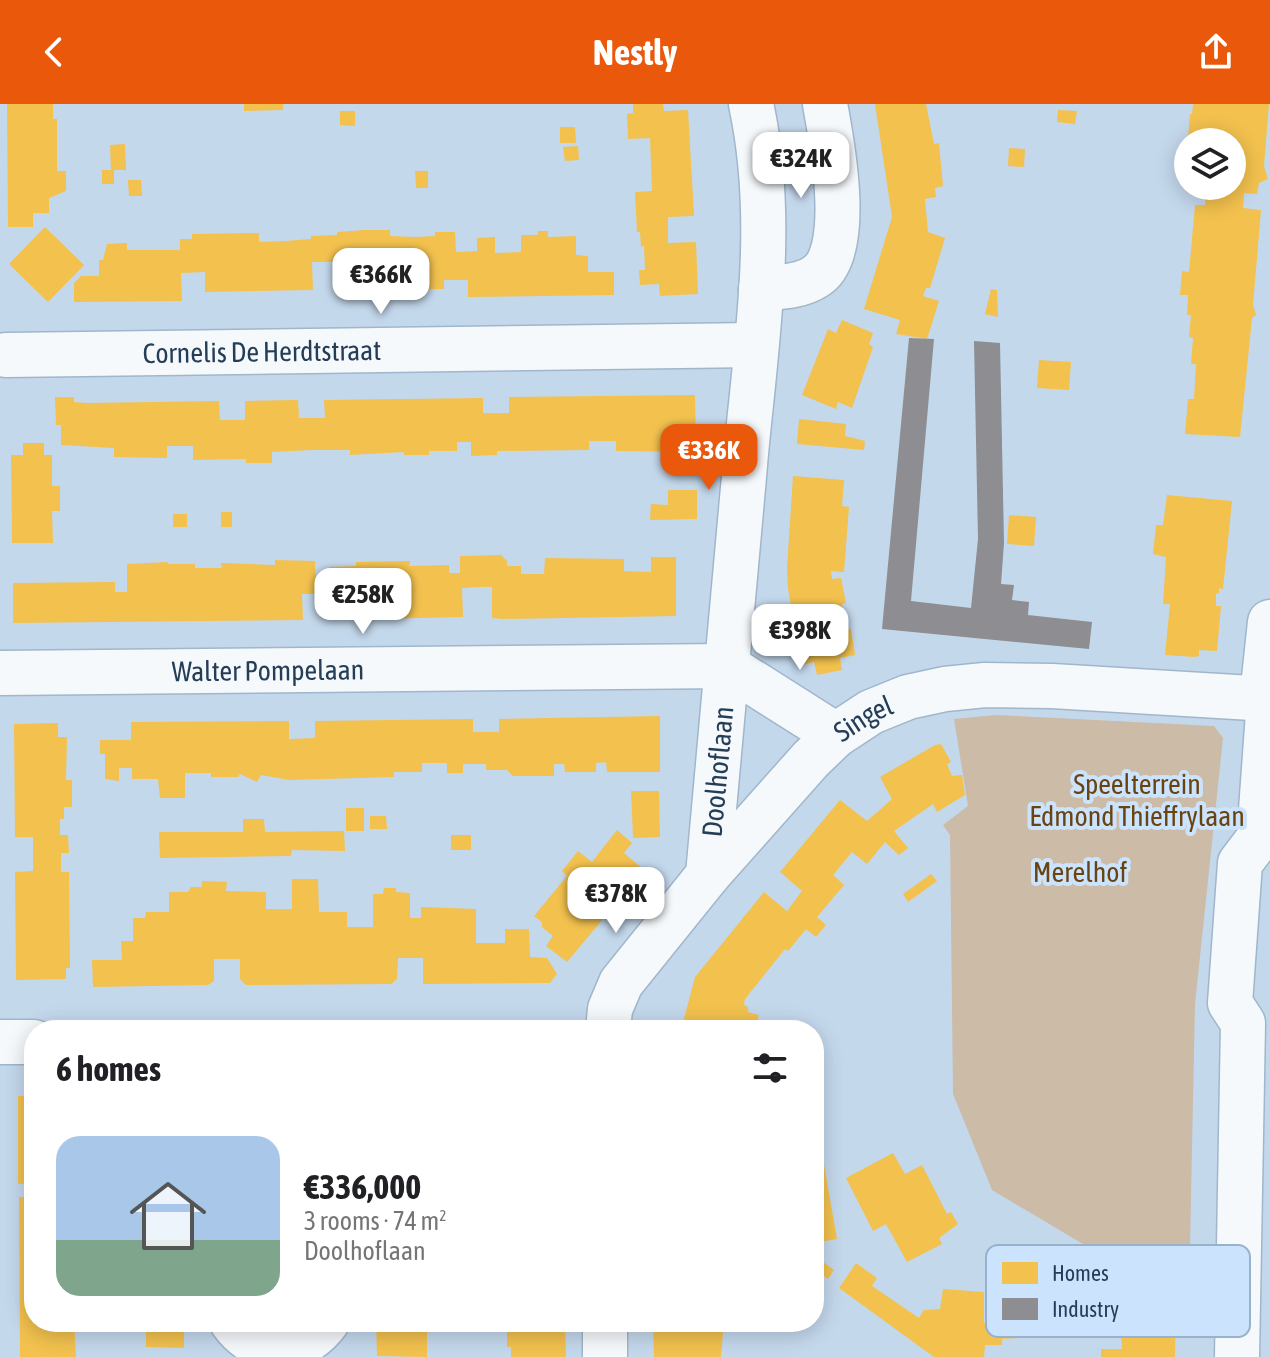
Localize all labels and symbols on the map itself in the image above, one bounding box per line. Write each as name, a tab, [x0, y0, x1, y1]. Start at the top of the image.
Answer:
pin: €324K	[745, 132, 857, 200]
pin: €366K	[325, 248, 437, 316]
street label: Cornelis De Herdtstraat	[142, 334, 382, 369]
pin: €336K	[653, 424, 765, 492]
pin: €258K	[307, 568, 419, 636]
pin: €398K	[744, 604, 856, 672]
street label: Walter Pompelaan	[172, 653, 364, 687]
street label: Singel	[828, 689, 898, 748]
street label: Doolhoflaan	[696, 705, 739, 838]
park label: Speelterrein Edmond Thieffrylaan	[1029, 768, 1245, 832]
park label: Merelhof	[1033, 856, 1127, 888]
pin: €378K	[560, 867, 672, 935]
legend	[986, 1245, 1250, 1337]
text: Homes	[1052, 1260, 1109, 1286]
text: Industry	[1052, 1296, 1119, 1322]

